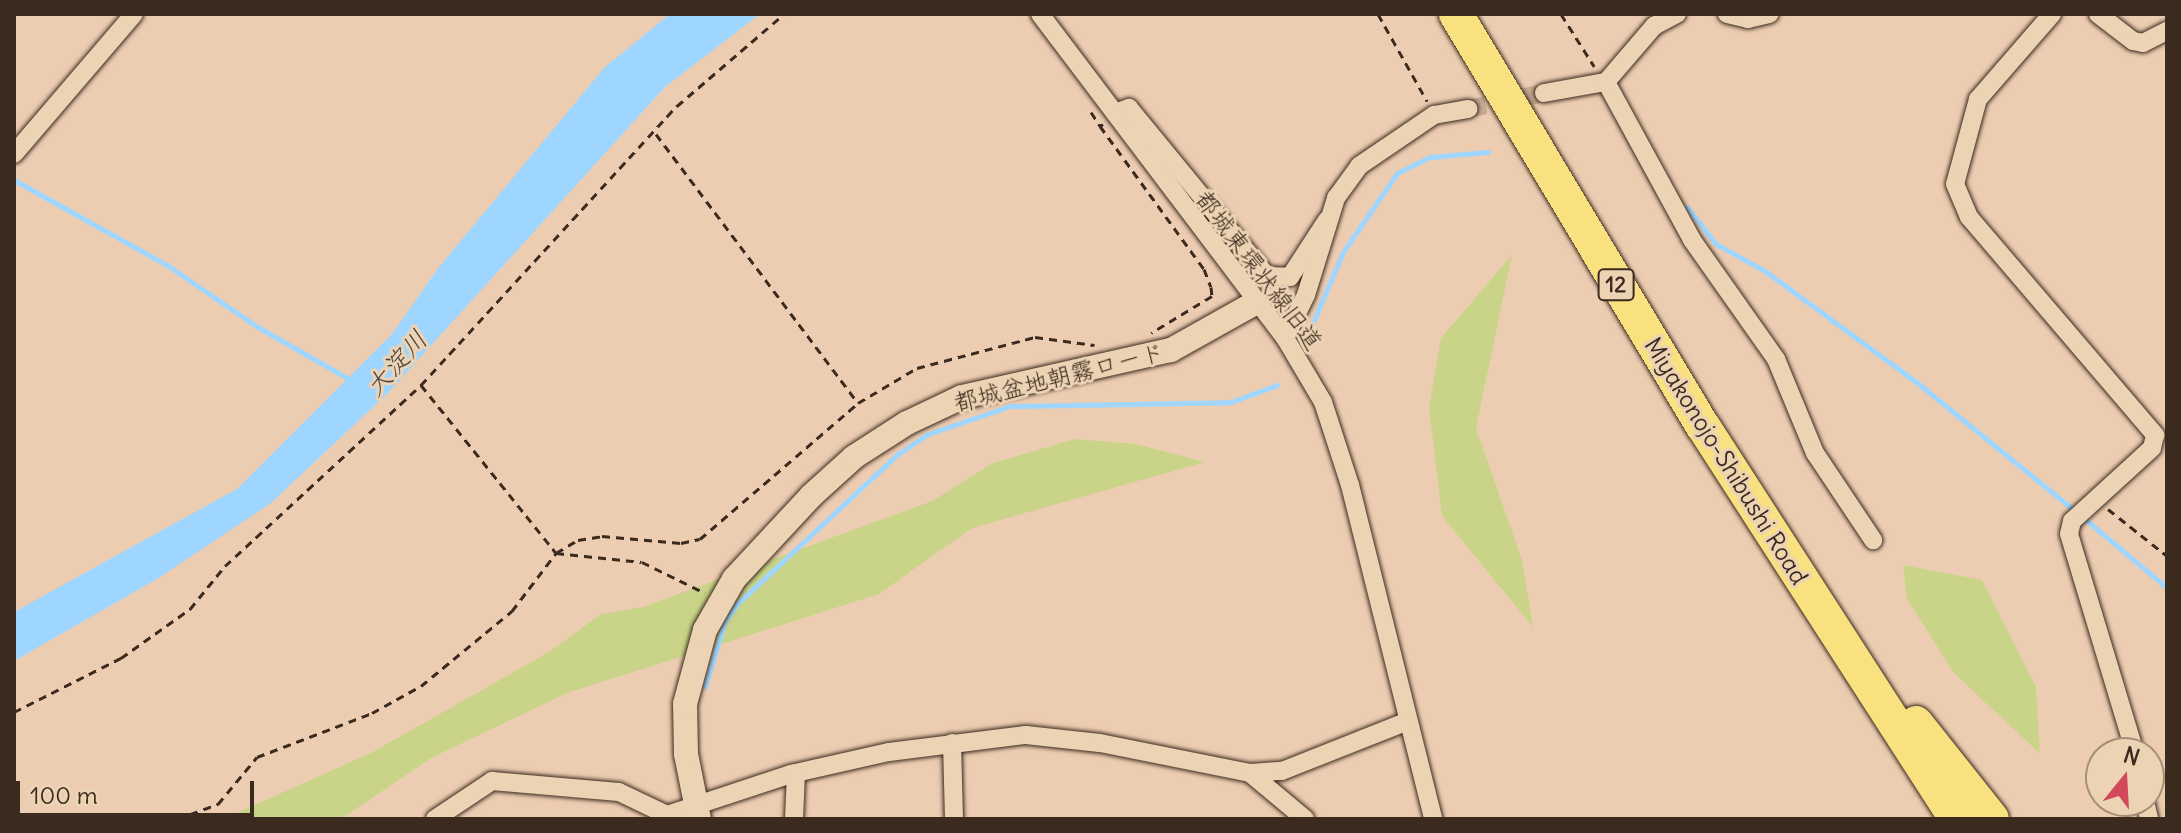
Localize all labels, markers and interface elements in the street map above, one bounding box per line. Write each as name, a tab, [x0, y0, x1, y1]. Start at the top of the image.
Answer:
street label: 都城東環状線旧道	[1190, 185, 1328, 355]
road number: 12	[1596, 267, 1636, 303]
water label: 大淀川	[358, 324, 434, 402]
street label: Miyakonojo-Shibushi Road	[1638, 332, 1814, 590]
street label: 都城盆地朝霧ロード	[951, 337, 1167, 417]
north arrow	[2085, 737, 2165, 817]
text: N	[2120, 740, 2143, 772]
scale bar	[20, 765, 258, 815]
text: 100 m	[30, 780, 98, 810]

